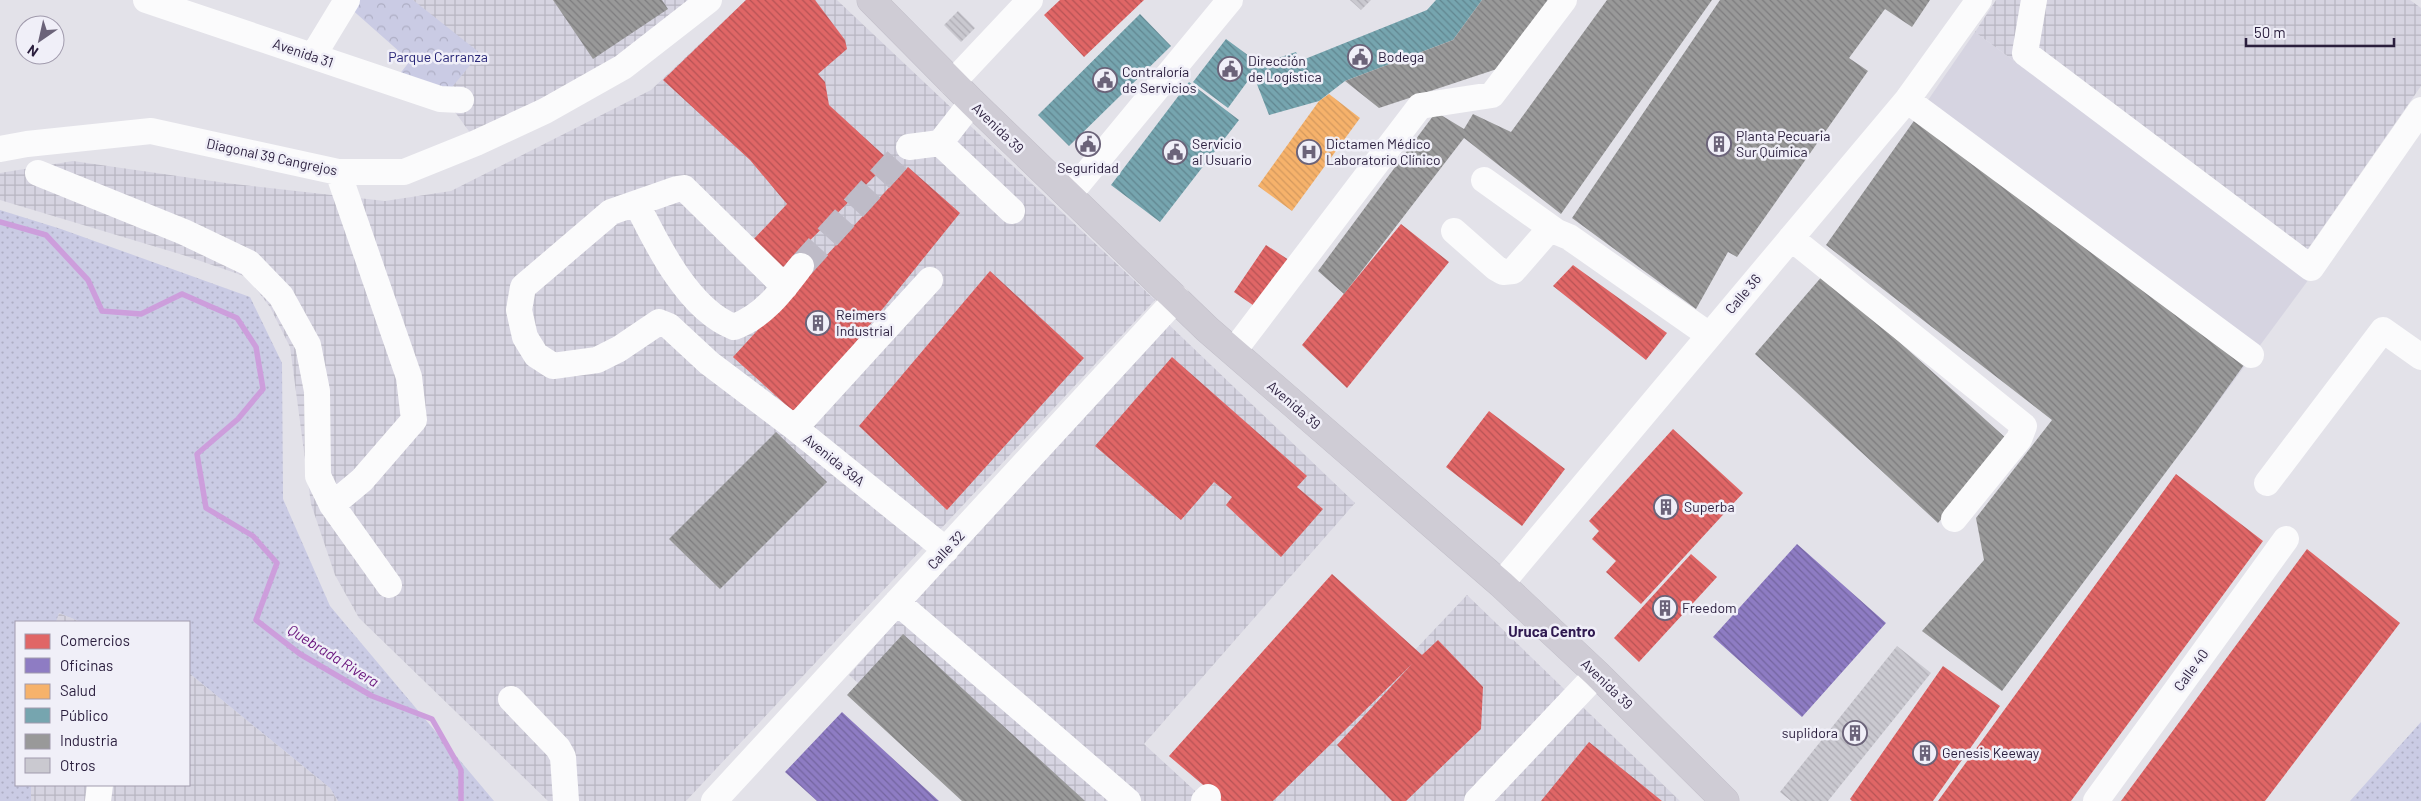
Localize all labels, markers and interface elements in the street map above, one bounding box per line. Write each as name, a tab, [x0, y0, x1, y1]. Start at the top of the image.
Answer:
north arrow	[15, 15, 65, 65]
scale bar	[2246, 15, 2394, 47]
text: 50 m	[2254, 23, 2286, 41]
street label: Avenida 31	[271, 34, 336, 71]
text: N	[24, 42, 41, 61]
public building icon: Bodega	[1347, 44, 1373, 70]
park label: Parque Carranza	[388, 48, 488, 65]
place label: Bodega	[1378, 48, 1424, 65]
place label: Dirección de Logística	[1248, 52, 1322, 85]
public building icon: Dirección de Logística	[1217, 56, 1243, 82]
place label: Contraloría de Servicios	[1122, 63, 1197, 96]
public building icon: Contraloría de Servicios	[1092, 67, 1118, 93]
street label: Avenida 39	[969, 99, 1028, 156]
place label: Planta Pecuaria Sur Química	[1736, 127, 1831, 160]
public building icon: Seguridad	[1075, 131, 1101, 157]
building icon: Planta Pecuaria Sur Química	[1706, 131, 1732, 157]
street label: Diagonal 39 Cangrejos	[205, 134, 339, 179]
place label: Servicio al Usuario	[1192, 135, 1252, 168]
place label: Dictamen Médico Laboratorio Clínico	[1326, 135, 1441, 168]
public building icon: Servicio al Usuario	[1162, 139, 1188, 165]
hospital icon: Dictamen Médico Laboratorio Clínico	[1296, 139, 1322, 165]
place label: Seguridad	[1057, 159, 1119, 176]
street label: Calle 36	[1721, 270, 1764, 317]
place label: Reimers Industrial	[836, 306, 893, 339]
building icon: Reimers Industrial	[805, 310, 831, 336]
street label: Avenida 39	[1264, 377, 1325, 432]
street label: Avenida 39A	[800, 430, 869, 490]
building icon: Superba	[1653, 494, 1679, 520]
place label: Superba	[1684, 498, 1735, 515]
street label: Calle 32	[923, 527, 968, 573]
building icon: Freedom	[1652, 595, 1678, 621]
place label: Freedom	[1682, 599, 1737, 616]
water label: Quebrada Rivera	[285, 620, 382, 690]
legend	[15, 621, 190, 786]
district label: Uruca Centro	[1508, 622, 1596, 640]
text: Comercios	[60, 631, 130, 649]
street label: Calle 40	[2170, 645, 2212, 694]
street label: Avenida 39	[1578, 655, 1637, 712]
text: Oficinas	[60, 656, 113, 674]
text: Salud	[60, 681, 96, 699]
text: Público	[60, 706, 108, 724]
building icon: suplidora	[1842, 720, 1868, 746]
place label: suplidora	[1782, 724, 1838, 741]
text: Industria	[60, 731, 118, 749]
building icon: Genesis Keeway	[1912, 740, 1938, 766]
place label: Genesis Keeway	[1942, 744, 2040, 761]
text: Otros	[60, 756, 96, 774]

